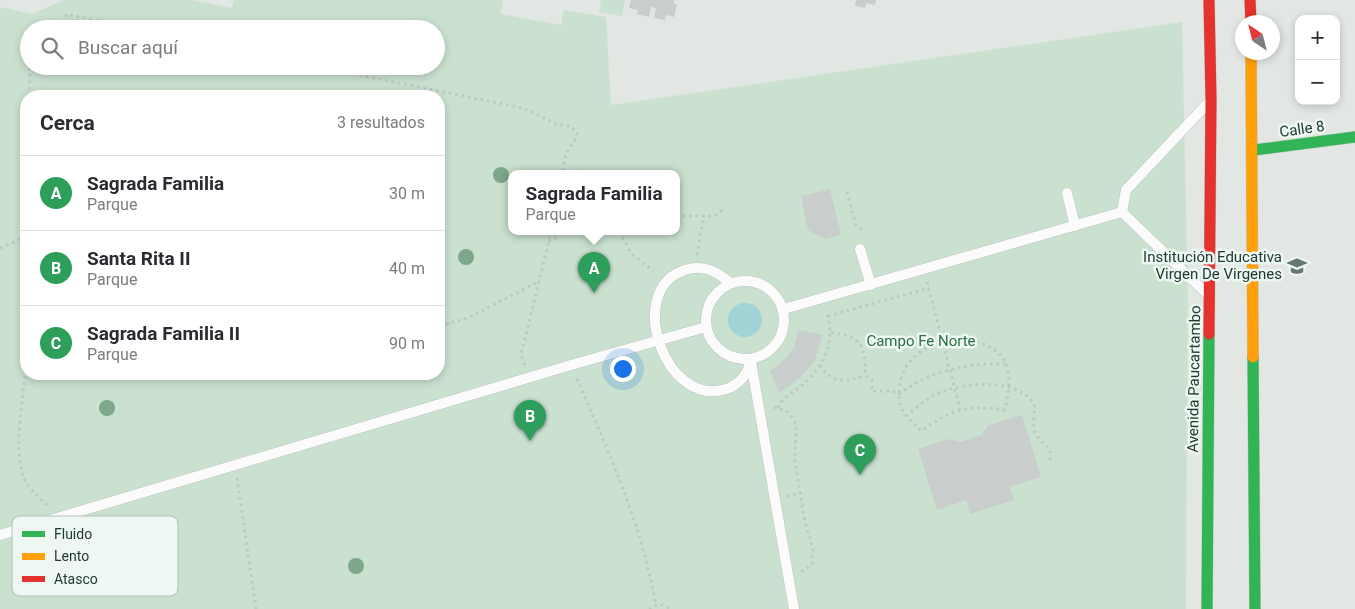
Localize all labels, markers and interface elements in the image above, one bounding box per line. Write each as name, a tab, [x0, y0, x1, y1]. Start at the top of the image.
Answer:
north arrow	[1235, 15, 1280, 60]
map controls	[1295, 15, 1340, 105]
button: +	[1295, 15, 1340, 60]
search box	[20, 20, 445, 75]
icon: search	[38, 34, 66, 62]
text: Buscar aquí	[78, 36, 178, 59]
button: −	[1295, 60, 1340, 105]
text: Cerca	[40, 111, 95, 135]
text: 3 resultados	[337, 113, 425, 132]
street label: Calle 8	[1278, 117, 1326, 141]
popup	[508, 170, 680, 235]
text: Sagrada Familia	[87, 172, 224, 195]
text: Sagrada Familia	[525, 182, 663, 205]
text: A	[51, 184, 61, 203]
text: 30 m	[389, 184, 425, 203]
text: Parque	[87, 195, 137, 214]
text: Parque	[525, 205, 576, 224]
text: Santa Rita II	[87, 247, 190, 270]
place label: Institución Educativa Virgen De Virgenes	[1143, 248, 1282, 283]
pin: A	[578, 252, 610, 293]
school or university icon: Institución Educativa Virgen De Virgenes	[1286, 255, 1308, 277]
text: B	[51, 259, 61, 278]
text: 40 m	[389, 259, 425, 278]
text: Parque	[87, 270, 137, 289]
street label: Avenida Paucartambo	[1184, 305, 1204, 453]
text: Sagrada Familia II	[87, 322, 240, 345]
park label: Campo Fe Norte	[866, 332, 976, 350]
text: C	[51, 334, 61, 353]
text: 90 m	[389, 334, 425, 353]
text: Parque	[87, 345, 137, 364]
your location	[610, 356, 636, 382]
pin: B	[514, 400, 546, 441]
pin: C	[844, 434, 876, 475]
legend	[12, 516, 178, 596]
text: Fluido	[54, 526, 92, 542]
text: Lento	[54, 548, 89, 564]
text: Atasco	[54, 571, 98, 587]

